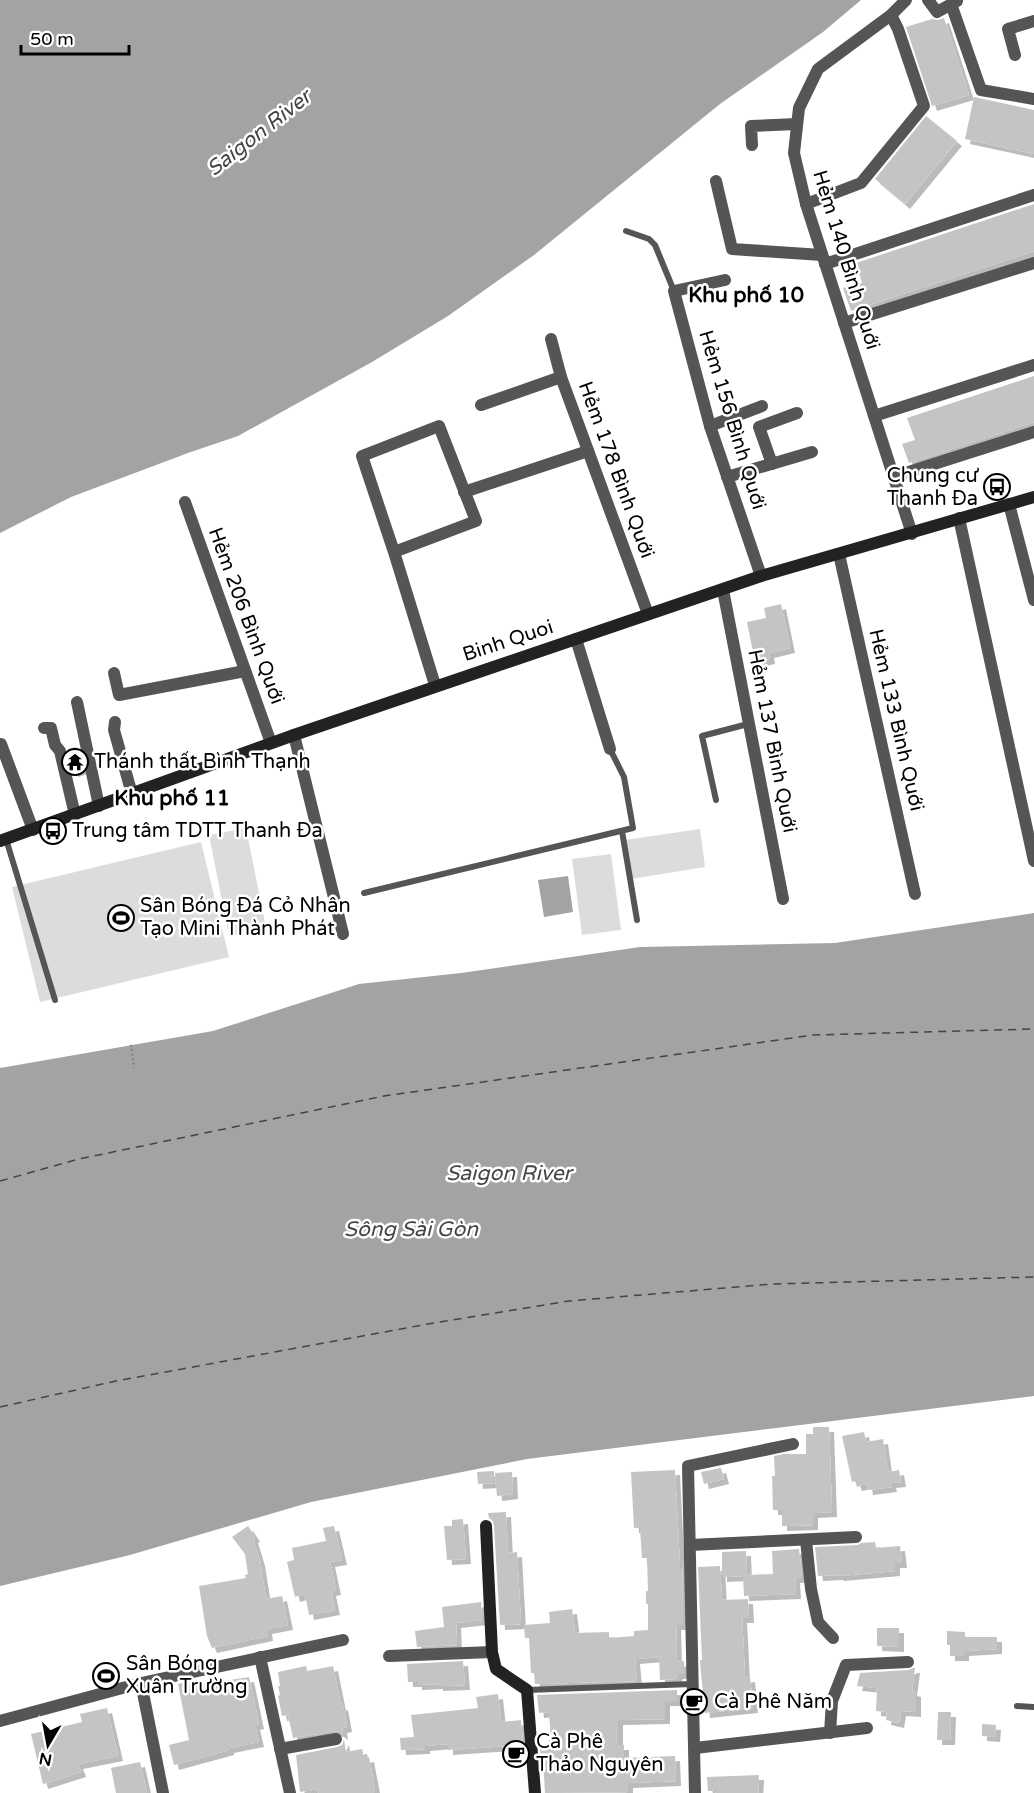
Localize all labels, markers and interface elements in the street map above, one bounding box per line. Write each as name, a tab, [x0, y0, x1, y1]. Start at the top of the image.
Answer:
scale bar	[21, 18, 129, 56]
text: 50 m	[30, 28, 74, 50]
water label: Saigon River	[202, 83, 318, 181]
street label: Hẻm 140 Bình Quới	[807, 167, 885, 353]
district label: Khu phố 10	[688, 283, 804, 308]
street label: Hẻm 156 Bình Quới	[693, 327, 771, 513]
street label: Hẻm 178 Bình Quới	[573, 378, 659, 562]
place label: Chung cư Thanh Đa	[887, 464, 980, 511]
bus stop icon: Chung cư Thanh Đa	[982, 472, 1012, 502]
street label: Hẻm 206 Bình Quới	[203, 524, 289, 708]
street label: Binh Quoi	[460, 615, 556, 667]
street label: Hẻm 133 Bình Quới	[863, 627, 929, 813]
street label: Hẻm 137 Bình Quới	[742, 647, 802, 835]
temple icon: Thánh thất Bình Thạnh	[60, 747, 90, 777]
place label: Thánh thất Bình Thạnh	[94, 750, 311, 774]
district label: Khu phố 11	[114, 786, 230, 811]
bus stop icon: Trung tâm TDTT Thanh Đa	[38, 816, 68, 846]
place label: Trung tâm TDTT Thanh Đa	[72, 819, 323, 843]
place label: Sân Bóng Đá Cỏ Nhân Tạo Mini Thành Phát	[140, 894, 351, 941]
sports icon: Sân Bóng Đá Cỏ Nhân Tạo Mini Thành Phát	[106, 903, 136, 933]
water label: Saigon River	[446, 1161, 575, 1186]
water label: Sông Sài Gòn	[344, 1217, 479, 1242]
place label: Sân Bóng Xuân Trường	[126, 1652, 248, 1699]
sports icon: Sân Bóng Xuân Trường	[91, 1661, 121, 1691]
cafe icon: Cà Phê Năm	[679, 1687, 709, 1717]
place label: Cà Phê Năm	[714, 1690, 832, 1714]
north arrow	[18, 1715, 78, 1775]
place label: Cà Phê Thảo Nguyên	[536, 1730, 664, 1777]
cafe icon: Cà Phê Thảo Nguyên	[501, 1739, 531, 1769]
text: N	[38, 1748, 54, 1770]

